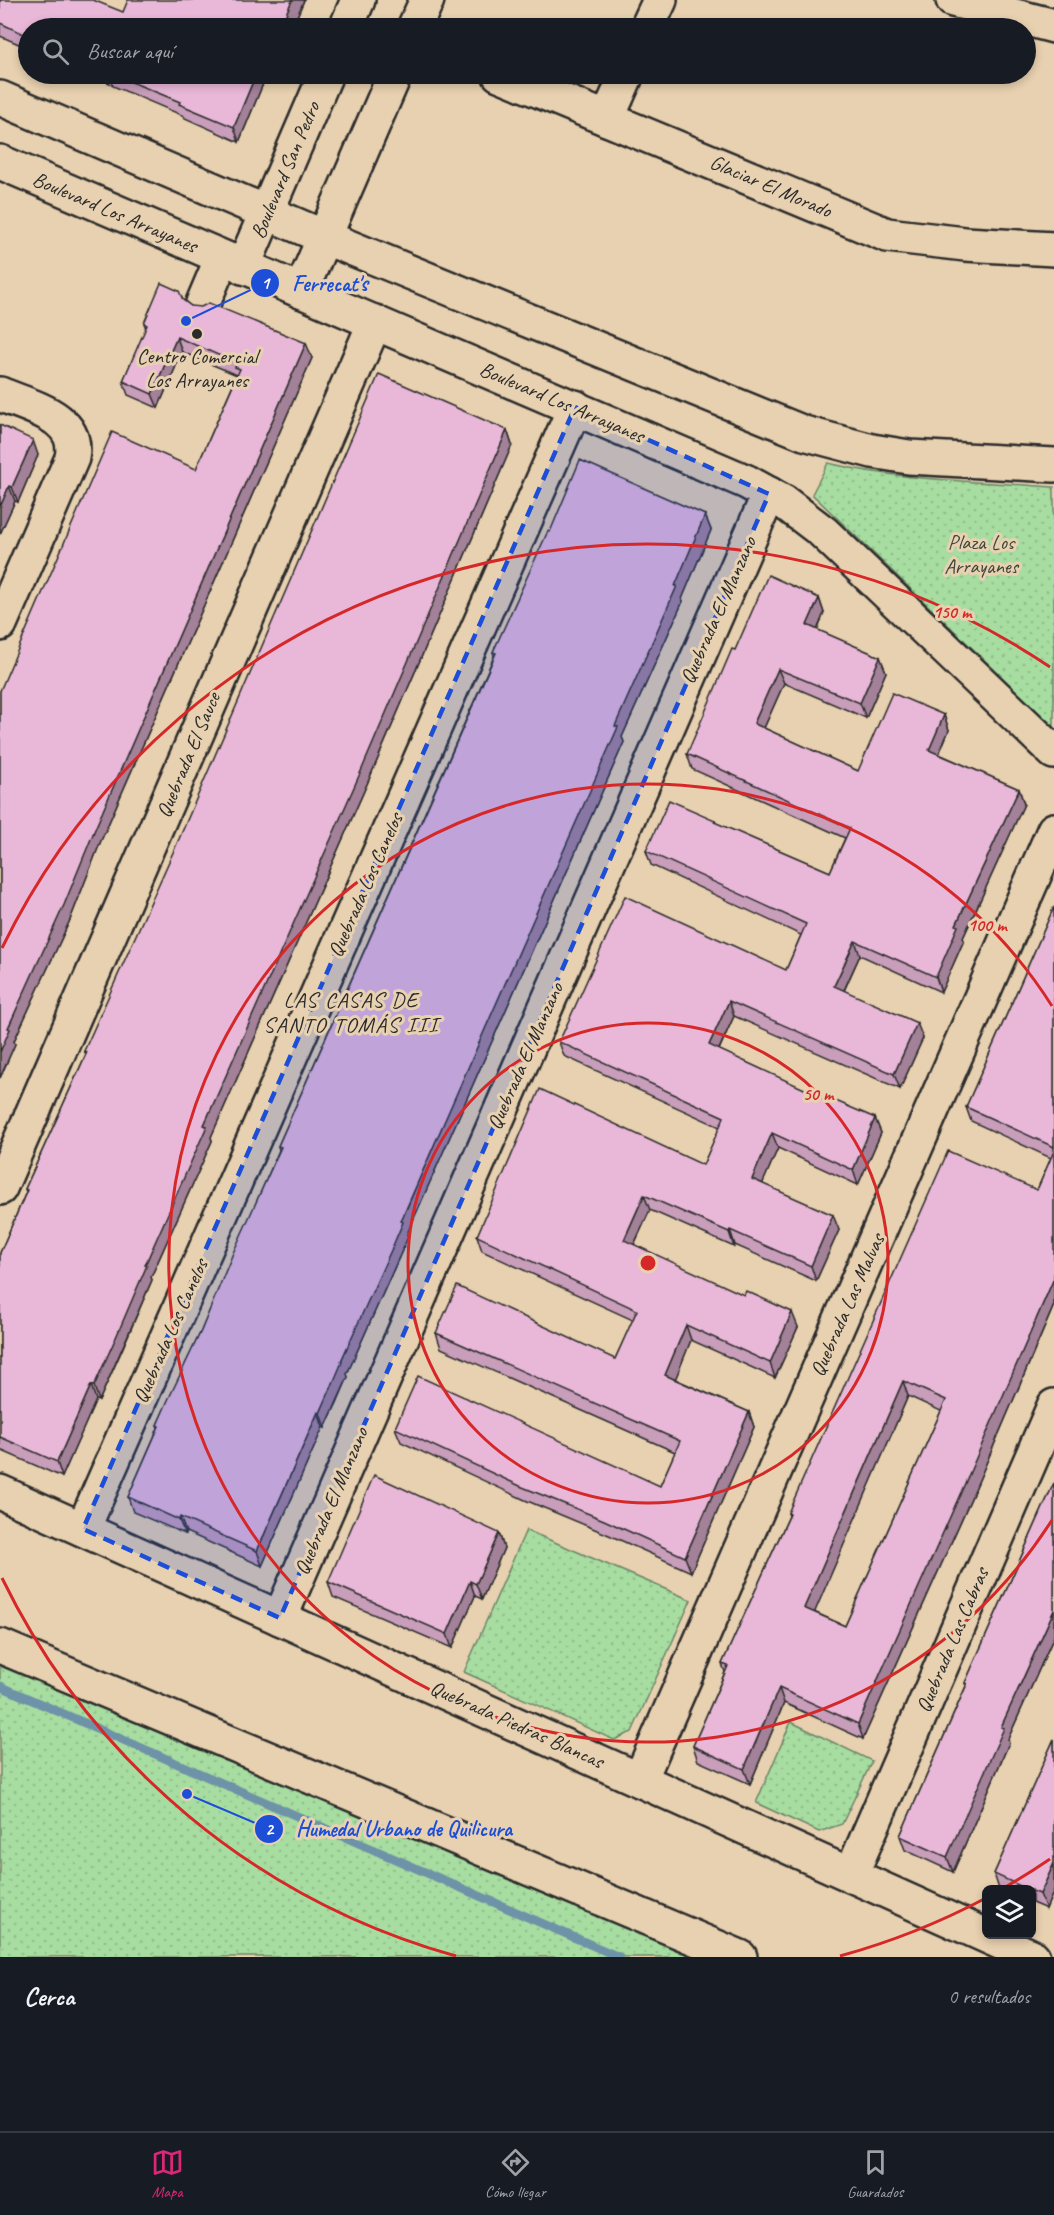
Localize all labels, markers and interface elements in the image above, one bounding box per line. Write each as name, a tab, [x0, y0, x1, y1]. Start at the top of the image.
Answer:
search box	[18, 18, 1036, 84]
icon: search	[39, 35, 72, 68]
text: Buscar aquí	[87, 37, 173, 65]
street label: Boulevard San Pedro	[244, 96, 326, 242]
street label: Glaciar El Morado	[706, 149, 837, 224]
street label: Boulevard Los Arrayanes	[29, 166, 203, 259]
callout: Ferrecat's	[250, 263, 380, 303]
text: Ferrecat's	[292, 270, 370, 298]
text: 1	[261, 272, 271, 294]
marker: Centro Comercial Los Arrayanes	[190, 327, 204, 341]
place label: Centro Comercial Los Arrayanes	[137, 343, 261, 393]
street label: Boulevard Los Arrayanes	[476, 356, 650, 449]
park label: Plaza Los Arrayanes	[944, 529, 1020, 579]
street label: Quebrada El Manzano	[674, 531, 763, 687]
text: 150 m	[933, 601, 973, 623]
street label: Quebrada El Sauce	[150, 687, 227, 821]
street label: Quebrada Los Canelos	[322, 807, 409, 961]
text: 100 m	[968, 914, 1008, 936]
street label: Quebrada El Manzano	[481, 977, 570, 1133]
district label: LAS CASAS DE SANTO TOMÁS III	[263, 986, 442, 1039]
text: 50 m	[803, 1083, 835, 1105]
street label: Quebrada Las Malvas	[804, 1228, 891, 1380]
street label: Quebrada Los Canelos	[127, 1253, 214, 1407]
centre of rings	[638, 1253, 658, 1273]
street label: Quebrada El Manzano	[288, 1422, 374, 1579]
street label: Quebrada Las Cabras	[910, 1562, 995, 1716]
street label: Quebrada Piedras Blancas	[426, 1674, 609, 1775]
callout: Humedal Urbano de Quilicura	[254, 1809, 524, 1849]
text: Humedal Urbano de Quilicura	[296, 1815, 514, 1843]
text: 2	[265, 1818, 275, 1840]
map controls	[982, 1885, 1036, 1939]
button: layers	[982, 1885, 1036, 1939]
text: Cerca	[24, 1980, 74, 2013]
text: 0 resultados	[948, 1984, 1030, 2009]
tab: Mapa	[151, 2146, 184, 2202]
tab: Cómo llegar	[485, 2146, 546, 2202]
tab: Guardados	[847, 2146, 903, 2202]

